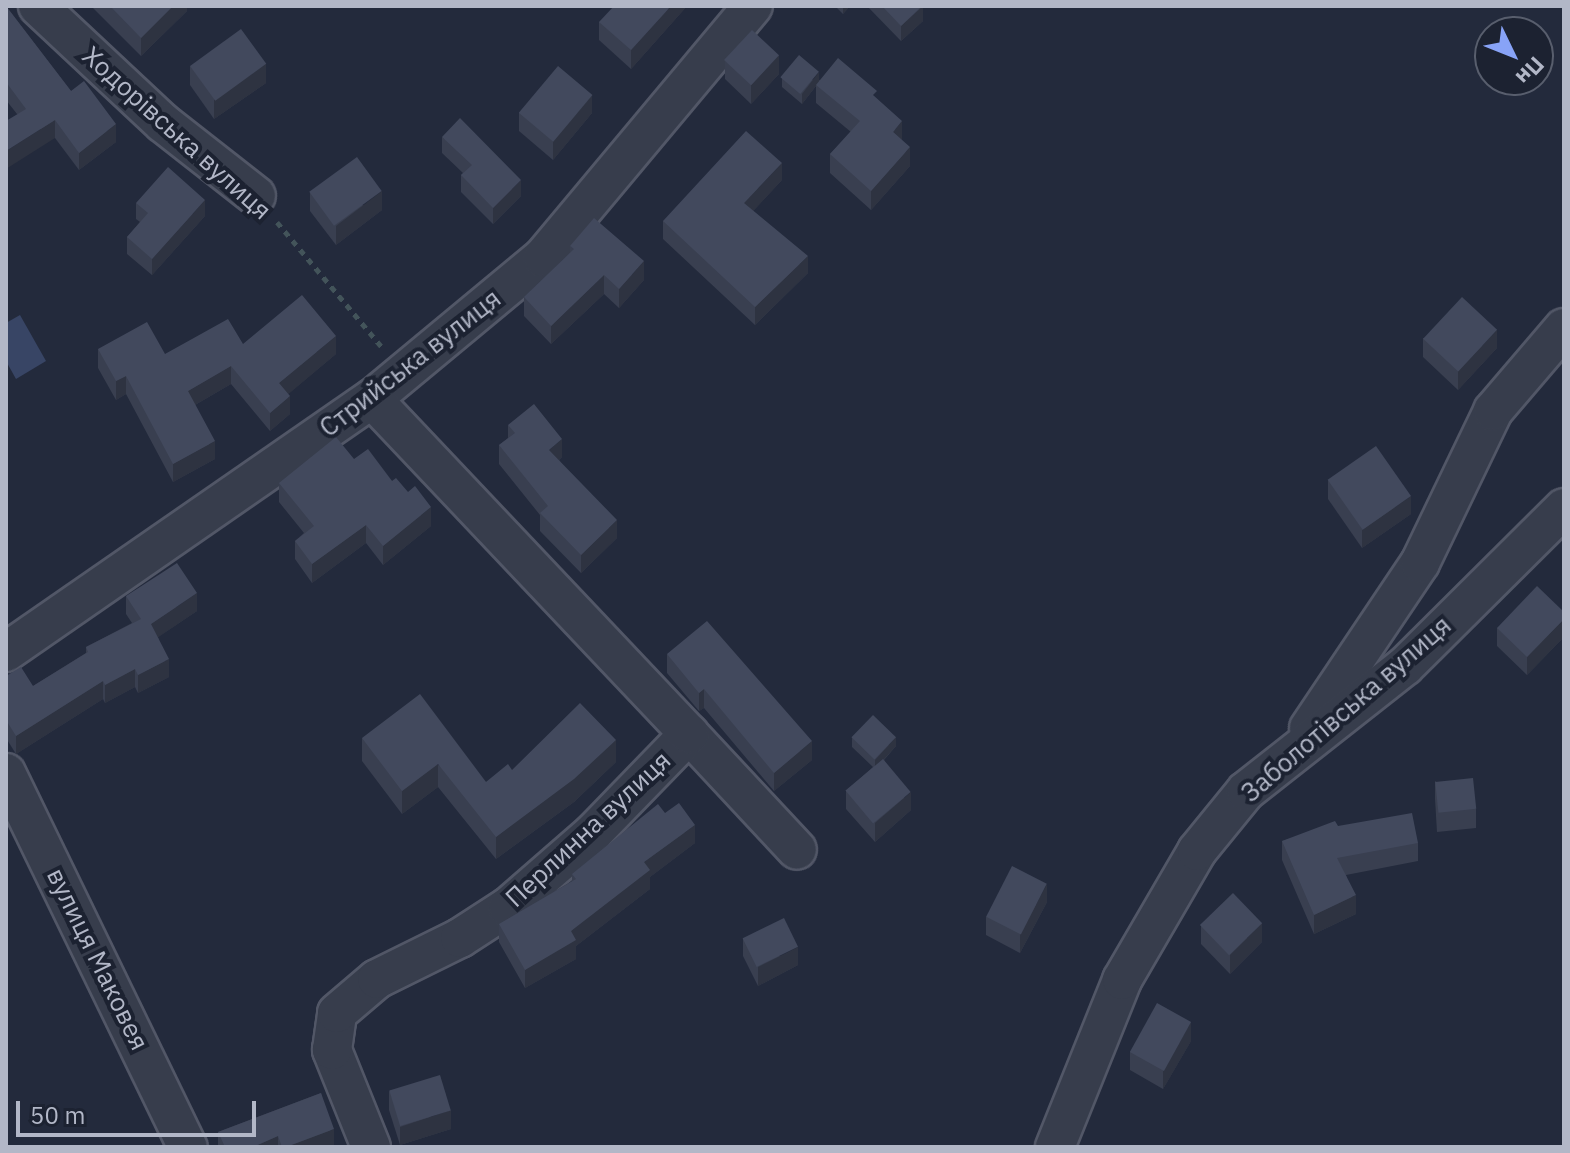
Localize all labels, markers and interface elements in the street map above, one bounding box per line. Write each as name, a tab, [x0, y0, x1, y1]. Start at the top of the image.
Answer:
north arrow	[1474, 16, 1554, 96]
street label: Ходорівська вулиця	[76, 40, 278, 226]
text: Пн	[1510, 51, 1551, 92]
street label: Стрийська вулиця	[313, 283, 507, 443]
street label: Заболотівська вулиця	[1235, 609, 1457, 809]
street label: Перлинна вулиця	[499, 745, 677, 913]
street label: вулиця Маковея	[40, 863, 156, 1055]
scale bar	[20, 1085, 260, 1135]
text: 50 m	[30, 1099, 85, 1131]

